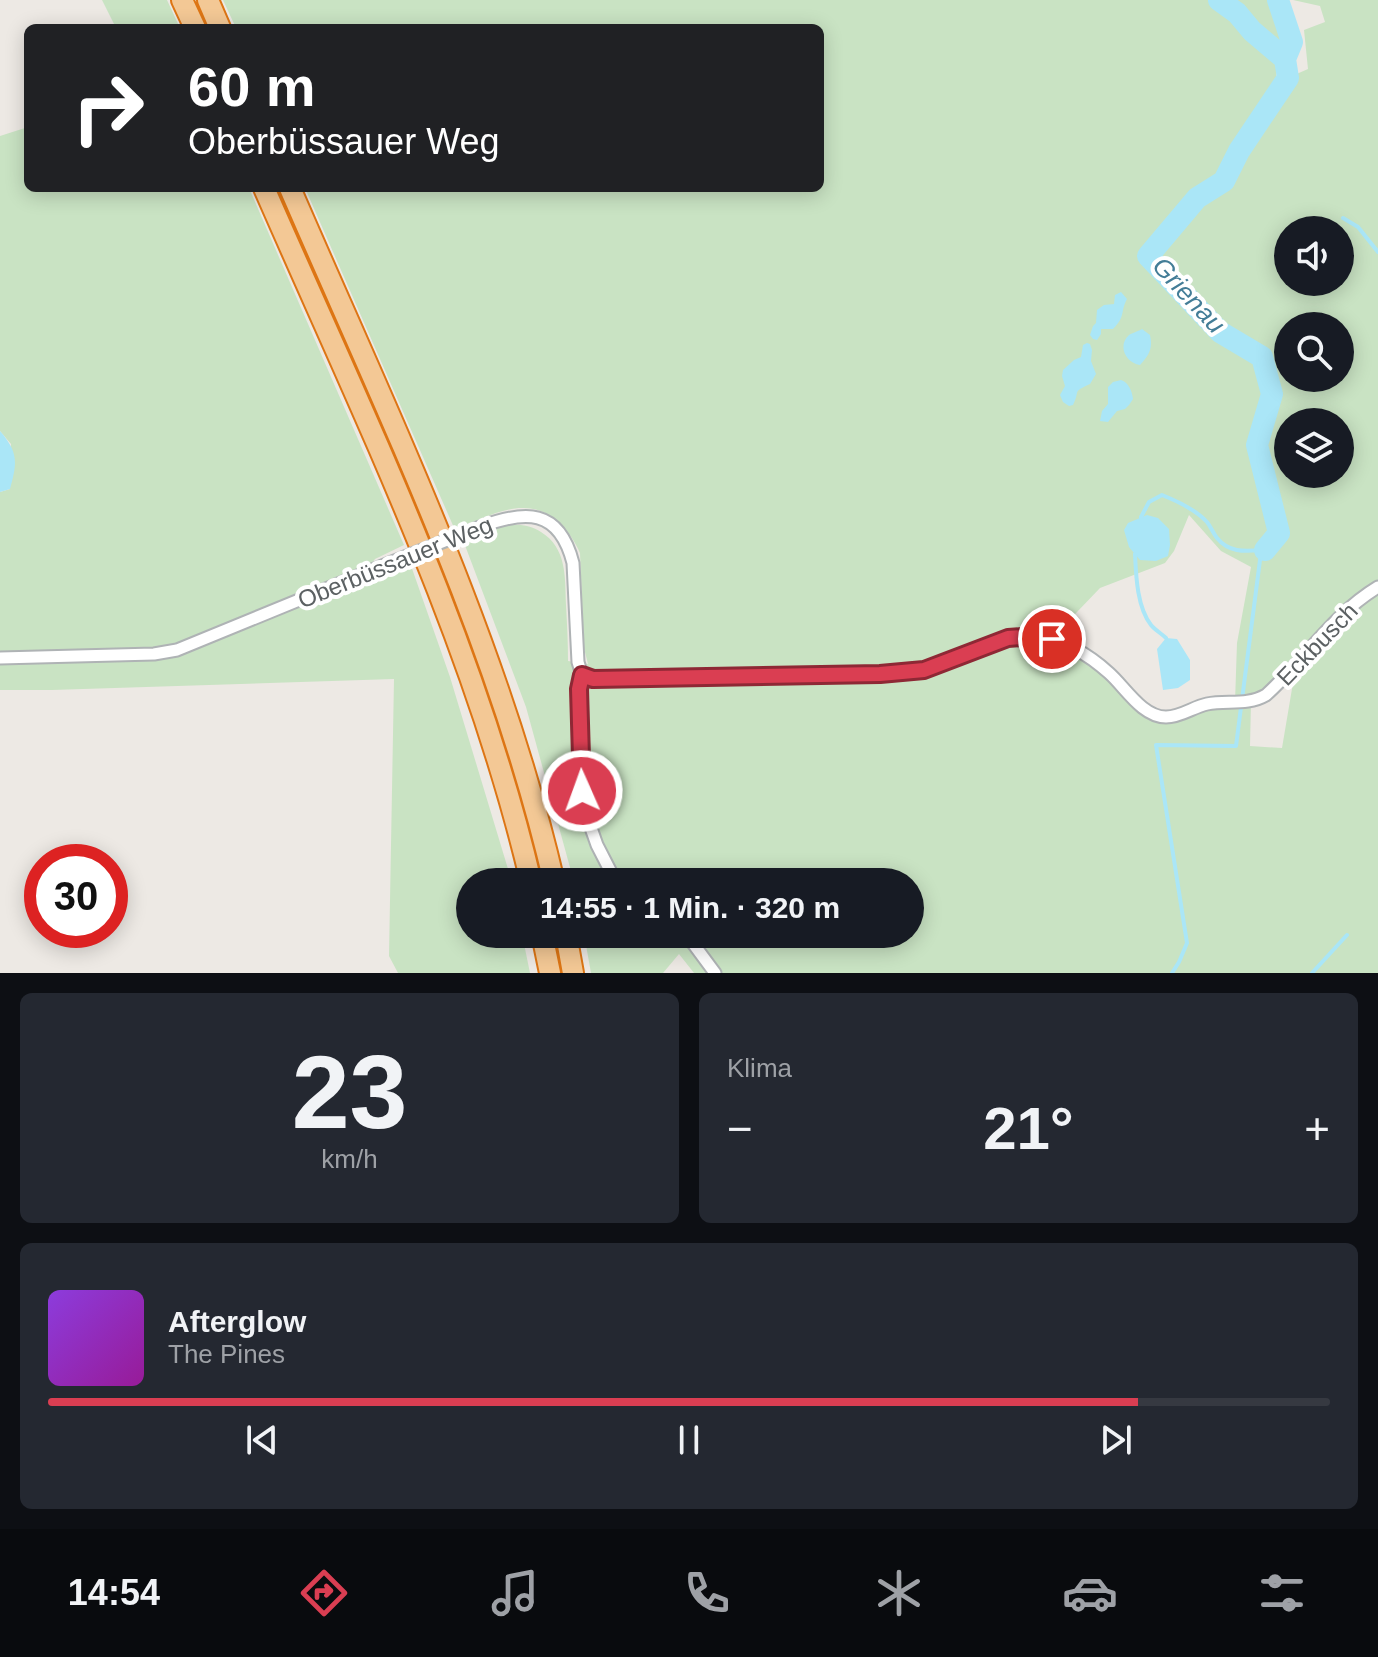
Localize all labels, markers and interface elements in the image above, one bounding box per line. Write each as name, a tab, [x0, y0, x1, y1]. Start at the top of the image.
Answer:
text: 60 m	[188, 55, 316, 118]
icon: right	[56, 56, 160, 160]
text: Oberbüssauer Weg	[188, 121, 500, 162]
map controls	[1274, 216, 1354, 488]
button: sound	[1274, 216, 1354, 296]
water label: Grienau	[1146, 251, 1232, 339]
button: search	[1274, 312, 1354, 392]
button: layers	[1274, 408, 1354, 488]
street label: Oberbüssauer Weg	[294, 511, 496, 613]
street label: Eckbusch	[1271, 597, 1363, 691]
pin	[1018, 605, 1086, 673]
icon: arrive	[1030, 617, 1074, 661]
position arrow	[540, 749, 624, 833]
speed limit sign: 30	[24, 844, 128, 948]
text: 14:55 · 1 Min. · 320 m	[540, 891, 840, 924]
text: 23	[292, 1034, 407, 1150]
text: Klima	[727, 1053, 792, 1083]
text: 21°	[983, 1095, 1074, 1162]
text: −	[727, 1104, 753, 1153]
text: +	[1304, 1104, 1330, 1153]
text: km/h	[321, 1144, 378, 1174]
text: Afterglow	[168, 1305, 306, 1338]
text: The Pines	[168, 1339, 285, 1369]
icon: previous	[240, 1418, 284, 1462]
icon: pause	[667, 1418, 711, 1462]
icon: next	[1094, 1418, 1138, 1462]
icon: directions	[296, 1565, 352, 1621]
icon: music	[487, 1565, 543, 1621]
icon: phone	[679, 1565, 735, 1621]
icon: climate	[871, 1565, 927, 1621]
icon: car	[1062, 1565, 1118, 1621]
icon: filters	[1254, 1565, 1310, 1621]
text: 14:54	[68, 1572, 160, 1613]

